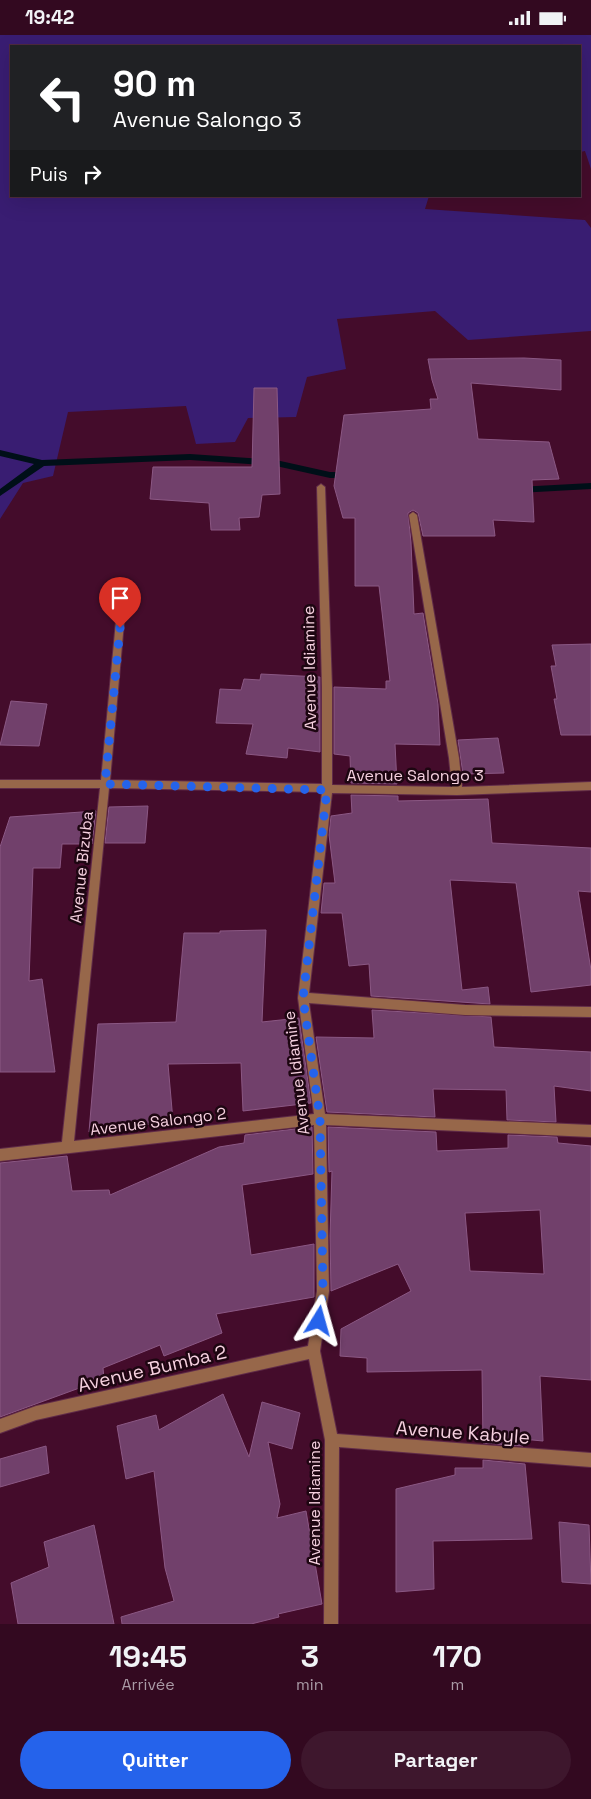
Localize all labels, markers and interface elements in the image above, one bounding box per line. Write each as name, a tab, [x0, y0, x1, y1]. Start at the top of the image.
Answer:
text: 19:42	[25, 5, 74, 30]
text: 90 m	[113, 62, 196, 106]
icon: left	[30, 65, 95, 130]
text: Avenue Salongo 3	[113, 105, 302, 133]
icon: right	[78, 160, 106, 188]
text: Puis	[30, 162, 68, 187]
pin	[99, 577, 141, 628]
icon: arrive	[106, 584, 134, 612]
street label: Avenue Idiamine	[298, 605, 321, 731]
street label: Avenue Salongo 3	[346, 765, 484, 786]
street label: Avenue Bizuba	[65, 810, 98, 924]
street label: Avenue Idiamine	[278, 1010, 315, 1136]
street label: Avenue Salongo 2	[89, 1103, 227, 1140]
position arrow	[292, 1294, 344, 1346]
street label: Avenue Bumba 2	[75, 1339, 229, 1398]
street label: Avenue Kabyle	[395, 1415, 531, 1450]
street label: Avenue Idiamine	[304, 1441, 325, 1565]
text: 19:45	[109, 1637, 187, 1676]
text: 3	[301, 1637, 319, 1676]
text: 170	[433, 1637, 482, 1676]
text: Arrivée	[121, 1674, 175, 1695]
text: min	[296, 1674, 324, 1695]
text: m	[450, 1674, 464, 1695]
button: Quitter	[20, 1731, 291, 1789]
button: Partager	[301, 1731, 571, 1789]

